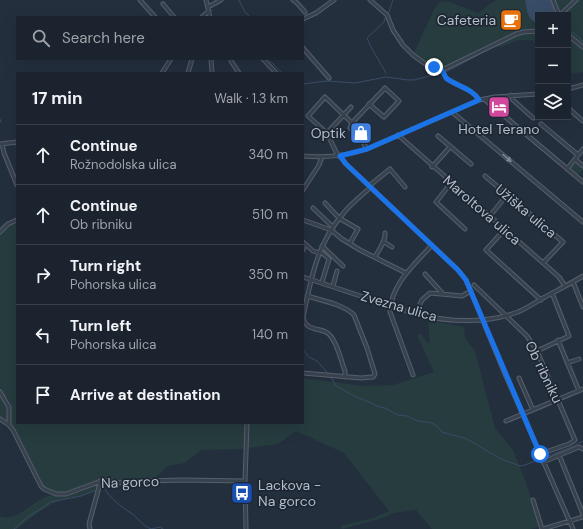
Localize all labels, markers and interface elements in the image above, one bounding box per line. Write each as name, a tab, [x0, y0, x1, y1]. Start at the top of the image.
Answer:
cafe icon: Cafeteria	[498, 7, 524, 33]
place label: Cafeteria	[437, 11, 496, 29]
map controls	[535, 12, 571, 120]
button: +	[535, 12, 571, 48]
search box	[16, 16, 304, 60]
icon: search	[30, 27, 52, 49]
text: Search here	[62, 28, 145, 48]
button: −	[535, 48, 571, 84]
route end	[425, 58, 443, 76]
button: layers	[535, 84, 571, 120]
text: 17 min	[32, 87, 82, 109]
text: Walk · 1.3 km	[214, 90, 288, 107]
hotel icon: Hotel Terano	[486, 94, 512, 120]
shop icon: Optik	[348, 120, 374, 146]
place label: Hotel Terano	[458, 120, 540, 138]
place label: Optik	[311, 124, 346, 142]
text: Continue	[70, 136, 138, 156]
icon: ahead	[32, 144, 54, 166]
text: 340 m	[248, 146, 288, 163]
one-way arrow	[502, 153, 513, 162]
text: Rožnodolska ulica	[70, 156, 176, 173]
street label: Maroltova ulica	[439, 171, 525, 249]
street label: Užiška ulica	[492, 180, 560, 242]
text: Continue	[70, 196, 138, 216]
icon: ahead	[32, 204, 54, 226]
text: 510 m	[252, 206, 288, 223]
text: Ob ribniku	[70, 216, 132, 233]
text: Turn right	[70, 256, 141, 276]
icon: right	[32, 264, 54, 286]
text: 350 m	[248, 266, 288, 283]
text: Pohorska ulica	[70, 276, 156, 293]
street label: Zvezna ulica	[359, 287, 439, 325]
text: Turn left	[70, 316, 131, 336]
icon: left	[32, 324, 54, 346]
text: 140 m	[252, 326, 288, 343]
text: Pohorska ulica	[70, 336, 156, 353]
street label: Ob ribniku	[521, 338, 567, 406]
icon: arrive	[32, 384, 54, 406]
text: Arrive at destination	[70, 385, 221, 405]
route start	[531, 445, 549, 463]
street label: Na gorco	[101, 472, 159, 492]
place label: Lackova - Na gorco	[258, 476, 321, 510]
bus stop icon: Lackova - Na gorco	[229, 480, 255, 506]

